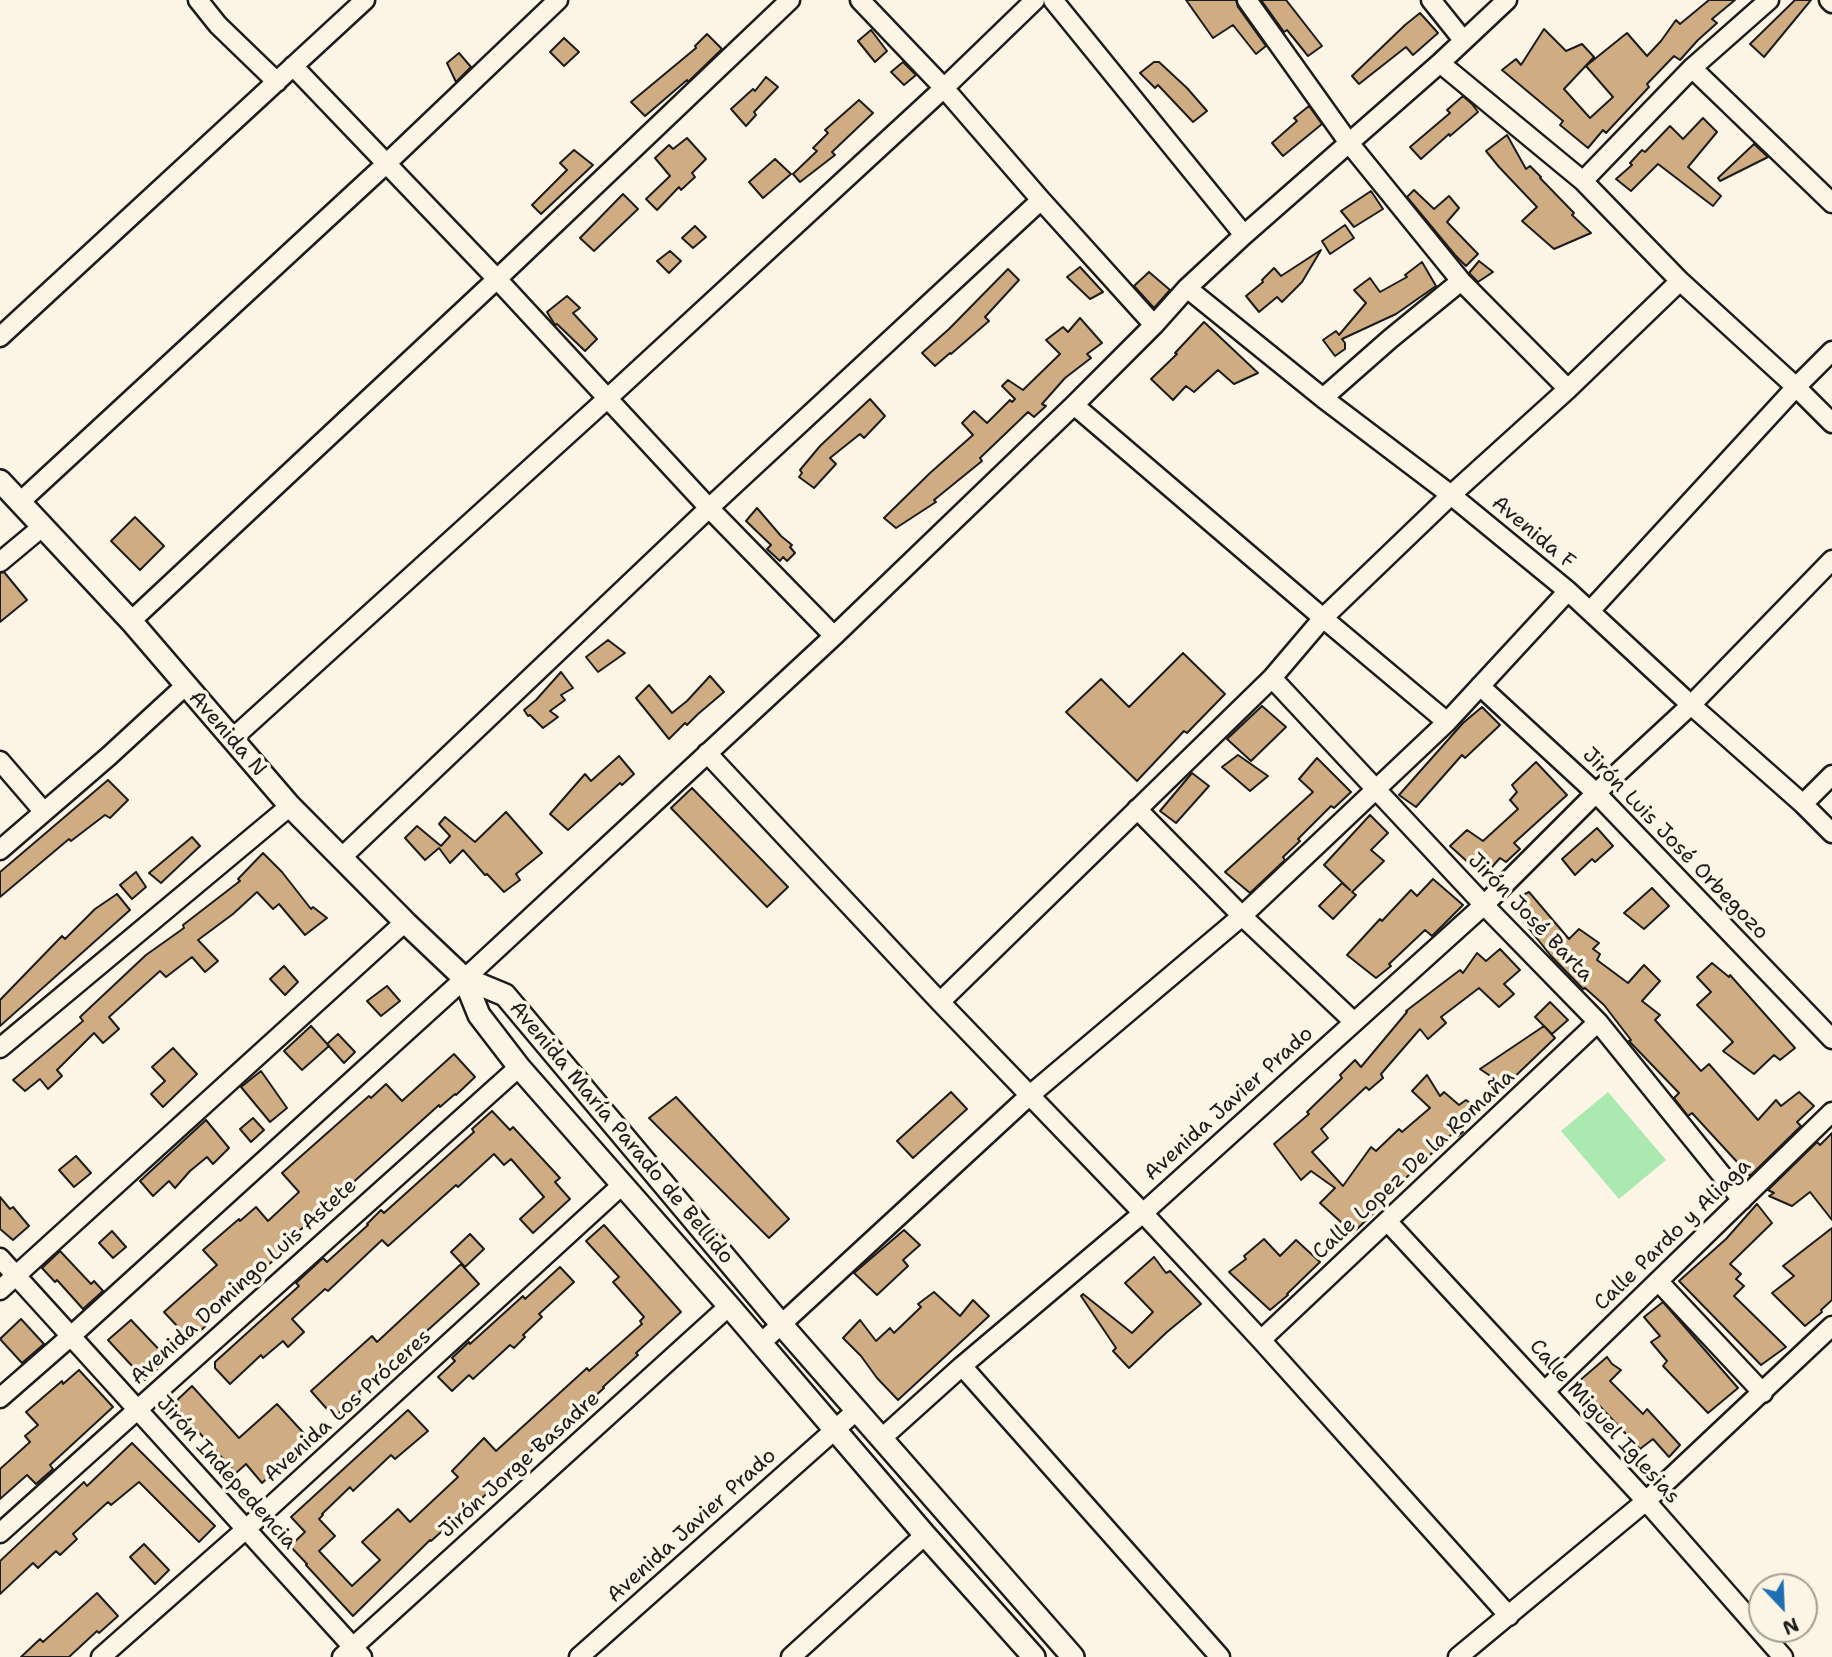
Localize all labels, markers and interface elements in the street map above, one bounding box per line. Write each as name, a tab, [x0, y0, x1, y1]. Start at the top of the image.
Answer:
street label: Avenida F	[1486, 491, 1580, 575]
street label: Avenida N	[183, 686, 271, 782]
street label: Jirón Luis José Orbegozo	[1577, 743, 1773, 945]
street label: Jirón José Barta	[1462, 848, 1598, 988]
street label: Avenida María Parado de Bellido	[504, 996, 738, 1270]
street label: Avenida Javier Prado	[1139, 1022, 1319, 1186]
street label: Calle Lopez De la Romaña	[1308, 1065, 1520, 1265]
street label: Calle Pardo y Aliaga	[1589, 1154, 1757, 1316]
street label: Avenida Domingo Luis Astete	[126, 1174, 362, 1390]
street label: Avenida Los Próceres	[259, 1324, 437, 1488]
street label: Calle Miguel Iglesias	[1523, 1334, 1685, 1510]
street label: Jirón Jorge Basadre	[435, 1386, 605, 1544]
street label: Jirón Indepedencia	[150, 1391, 302, 1555]
street label: Avenida Javier Prado	[602, 1444, 782, 1608]
north arrow	[1748, 1573, 1818, 1643]
text: N	[1779, 1612, 1802, 1640]

